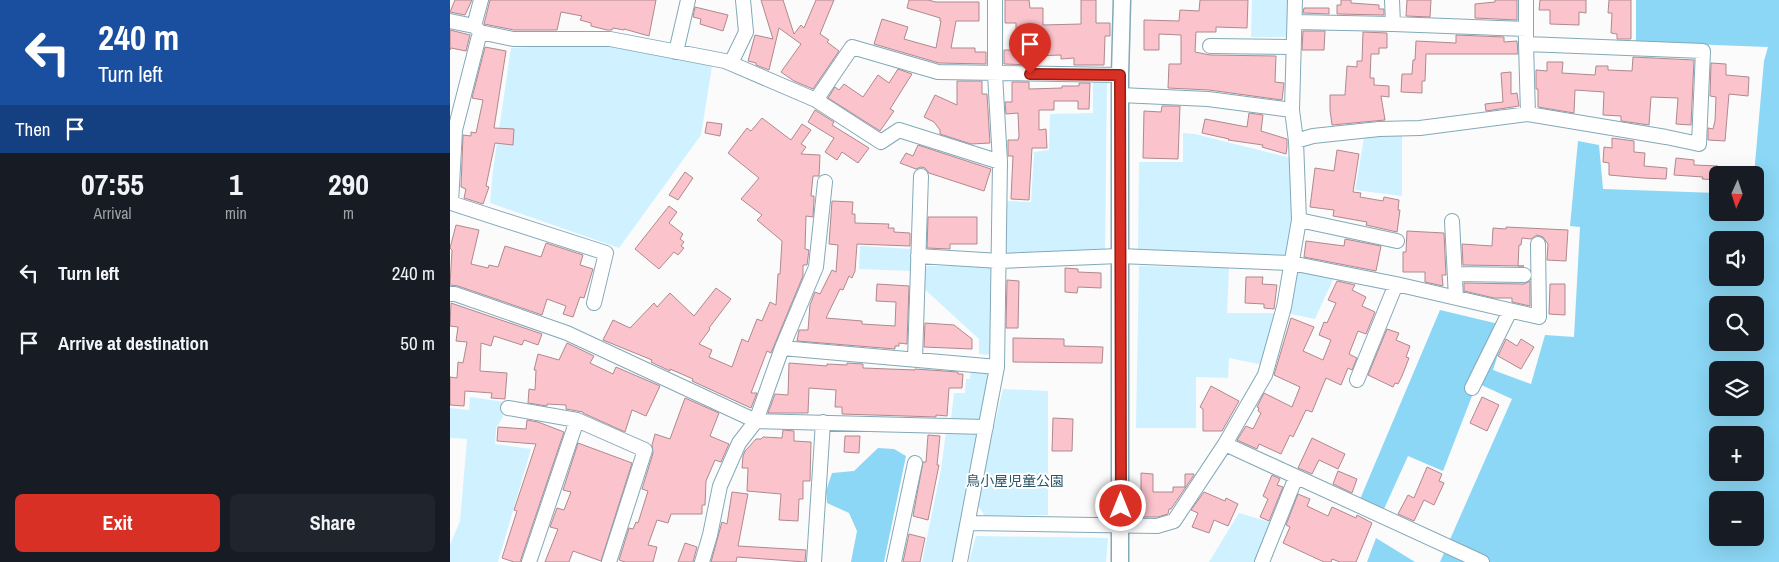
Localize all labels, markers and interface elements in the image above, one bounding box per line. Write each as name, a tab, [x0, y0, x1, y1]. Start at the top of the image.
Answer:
text: 240 m	[98, 14, 179, 61]
icon: left	[15, 20, 80, 85]
pin	[1009, 23, 1051, 74]
icon: arrive	[1016, 30, 1044, 58]
text: Turn left	[98, 59, 163, 89]
icon: arrive	[61, 115, 89, 143]
text: Then	[15, 116, 51, 142]
text: 07:55	[81, 164, 144, 204]
text: 1	[229, 164, 243, 204]
text: 290	[328, 164, 369, 204]
north arrow	[1709, 166, 1764, 221]
map controls	[1709, 166, 1764, 546]
text: Arrival	[94, 202, 131, 224]
text: min	[225, 202, 247, 224]
text: m	[343, 202, 354, 224]
button: sound	[1709, 231, 1764, 286]
icon: left	[15, 259, 43, 287]
text: Turn left	[58, 260, 119, 286]
text: 240 m	[392, 260, 435, 286]
button: search	[1709, 296, 1764, 351]
icon: arrive	[15, 329, 43, 357]
text: Arrive at destination	[58, 330, 209, 356]
text: 50 m	[400, 330, 435, 356]
button: layers	[1709, 361, 1764, 416]
button: +	[1709, 426, 1764, 481]
park label: 鳥小屋児童公園	[966, 472, 1064, 490]
position arrow	[1094, 479, 1146, 531]
button: −	[1709, 491, 1764, 546]
button: Exit	[15, 494, 220, 552]
button: Share	[230, 494, 435, 552]

